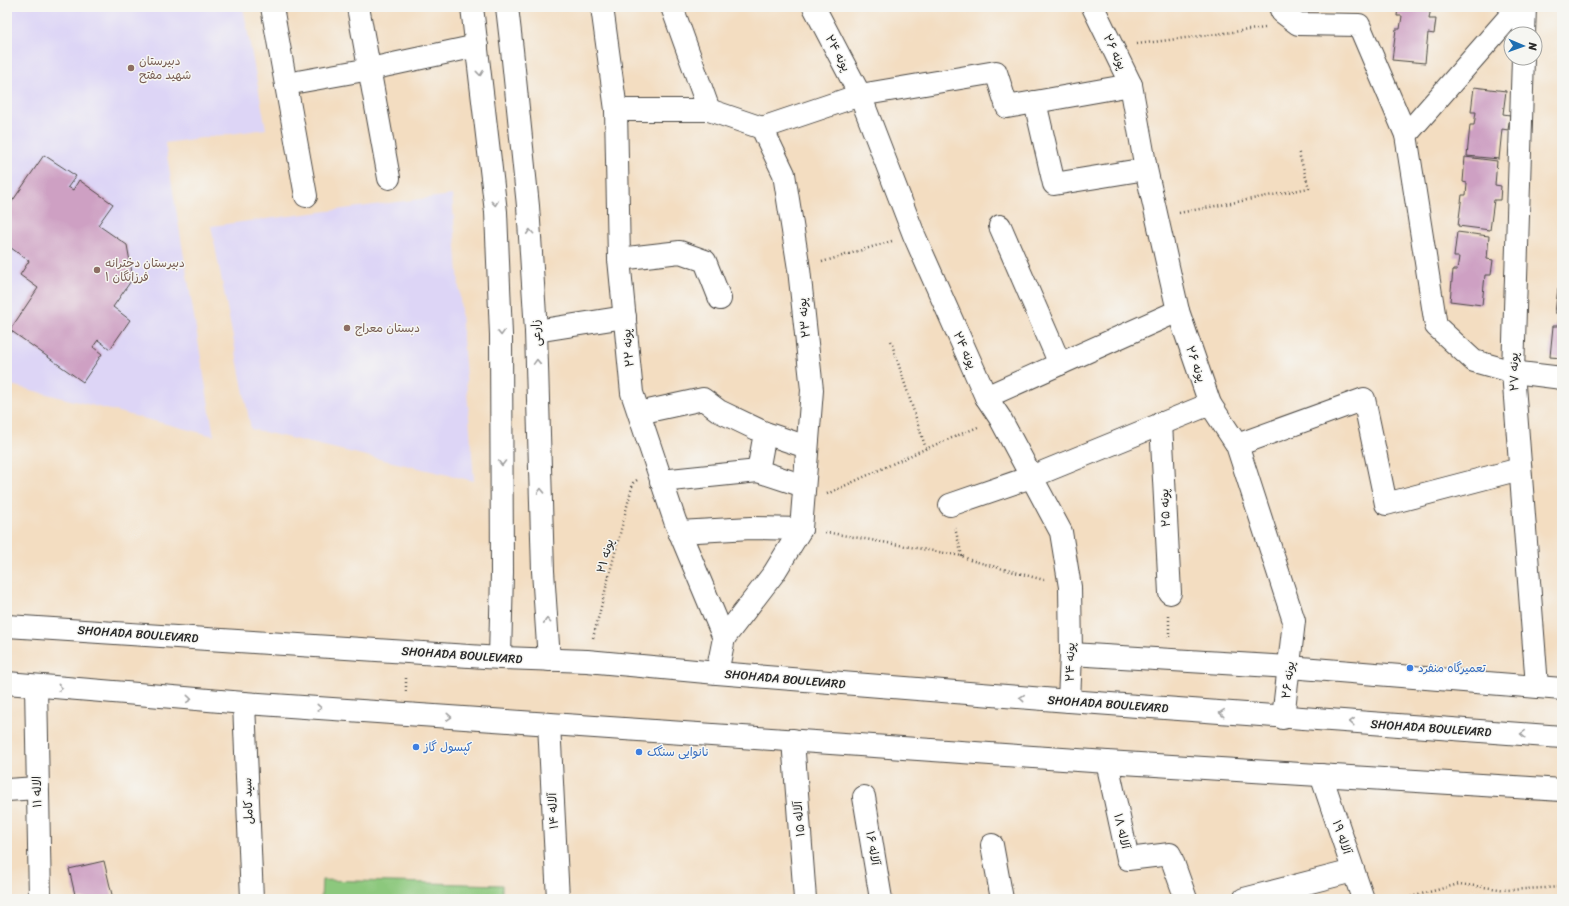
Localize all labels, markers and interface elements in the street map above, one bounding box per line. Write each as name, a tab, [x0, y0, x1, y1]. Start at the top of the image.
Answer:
north arrow	[1503, 26, 1543, 66]
street label: پونه ۲۴	[819, 30, 857, 76]
street label: پونه ۲۶	[1097, 30, 1133, 74]
text: N	[1523, 41, 1542, 51]
place label: دبیرستان شهید مفتح	[139, 50, 191, 86]
marker: دبیرستان شهید مفتح	[126, 63, 136, 73]
one-way arrow	[475, 70, 484, 77]
one-way arrow	[490, 200, 499, 206]
one-way arrow	[525, 229, 534, 235]
place label: دبیرستان دخترانه فرزانگان ۱	[105, 252, 185, 288]
marker: دبیرستان دخترانه فرزانگان ۱	[92, 265, 102, 275]
street label: پونه ۲۳	[791, 297, 817, 339]
place label: دبستان معراج	[355, 317, 420, 339]
street label: زارعی	[524, 319, 548, 347]
marker: دبستان معراج	[342, 323, 352, 333]
street label: پونه ۲۲	[615, 328, 641, 368]
street label: پونه ۲۴	[947, 328, 983, 372]
one-way arrow	[496, 330, 505, 336]
street label: پونه ۲۶	[1179, 343, 1213, 385]
street label: پونه ۲۷	[1503, 352, 1525, 392]
one-way arrow	[533, 359, 541, 365]
one-way arrow	[498, 460, 506, 466]
one-way arrow	[537, 488, 545, 494]
street label: پونه ۲۵	[1153, 488, 1177, 528]
street label: پونه ۲۱	[590, 536, 620, 576]
one-way arrow	[542, 618, 551, 624]
street label: SHOHADA BOULEVARD	[77, 619, 199, 649]
street label: SHOHADA BOULEVARD	[401, 640, 523, 670]
street label: پونه ۲۴	[1059, 642, 1081, 682]
place label: تعمیرگاه منفرد	[1418, 657, 1486, 679]
street label: پونه ۲۶	[1275, 660, 1301, 700]
street label: SHOHADA BOULEVARD	[724, 663, 846, 695]
marker: تعمیرگاه منفرد	[1405, 663, 1415, 673]
one-way arrow	[57, 683, 63, 692]
street label: SHOHADA BOULEVARD	[1047, 689, 1169, 719]
one-way arrow	[1019, 693, 1025, 702]
one-way arrow	[186, 694, 192, 703]
one-way arrow	[316, 704, 322, 713]
one-way arrow	[1219, 708, 1225, 717]
one-way arrow	[446, 713, 452, 721]
street label: SHOHADA BOULEVARD	[1370, 713, 1492, 743]
one-way arrow	[1348, 718, 1355, 727]
one-way arrow	[1520, 730, 1526, 739]
place label: کپسول گاز	[423, 736, 472, 758]
place label: نانوایی سنگک	[647, 741, 709, 763]
marker: کپسول گاز	[411, 742, 421, 752]
marker: نانوایی سنگک	[634, 747, 644, 757]
street label: الاله ۱۱	[26, 776, 48, 808]
street label: سید کامل	[236, 777, 260, 825]
street label: آلاله ۱۴	[541, 791, 565, 830]
street label: آلاله ۱۵	[786, 799, 812, 838]
street label: آلاله ۱۸	[1107, 811, 1137, 852]
street label: آلاله ۱۹	[1326, 817, 1358, 858]
street label: آلاله ۱۶	[859, 829, 887, 868]

